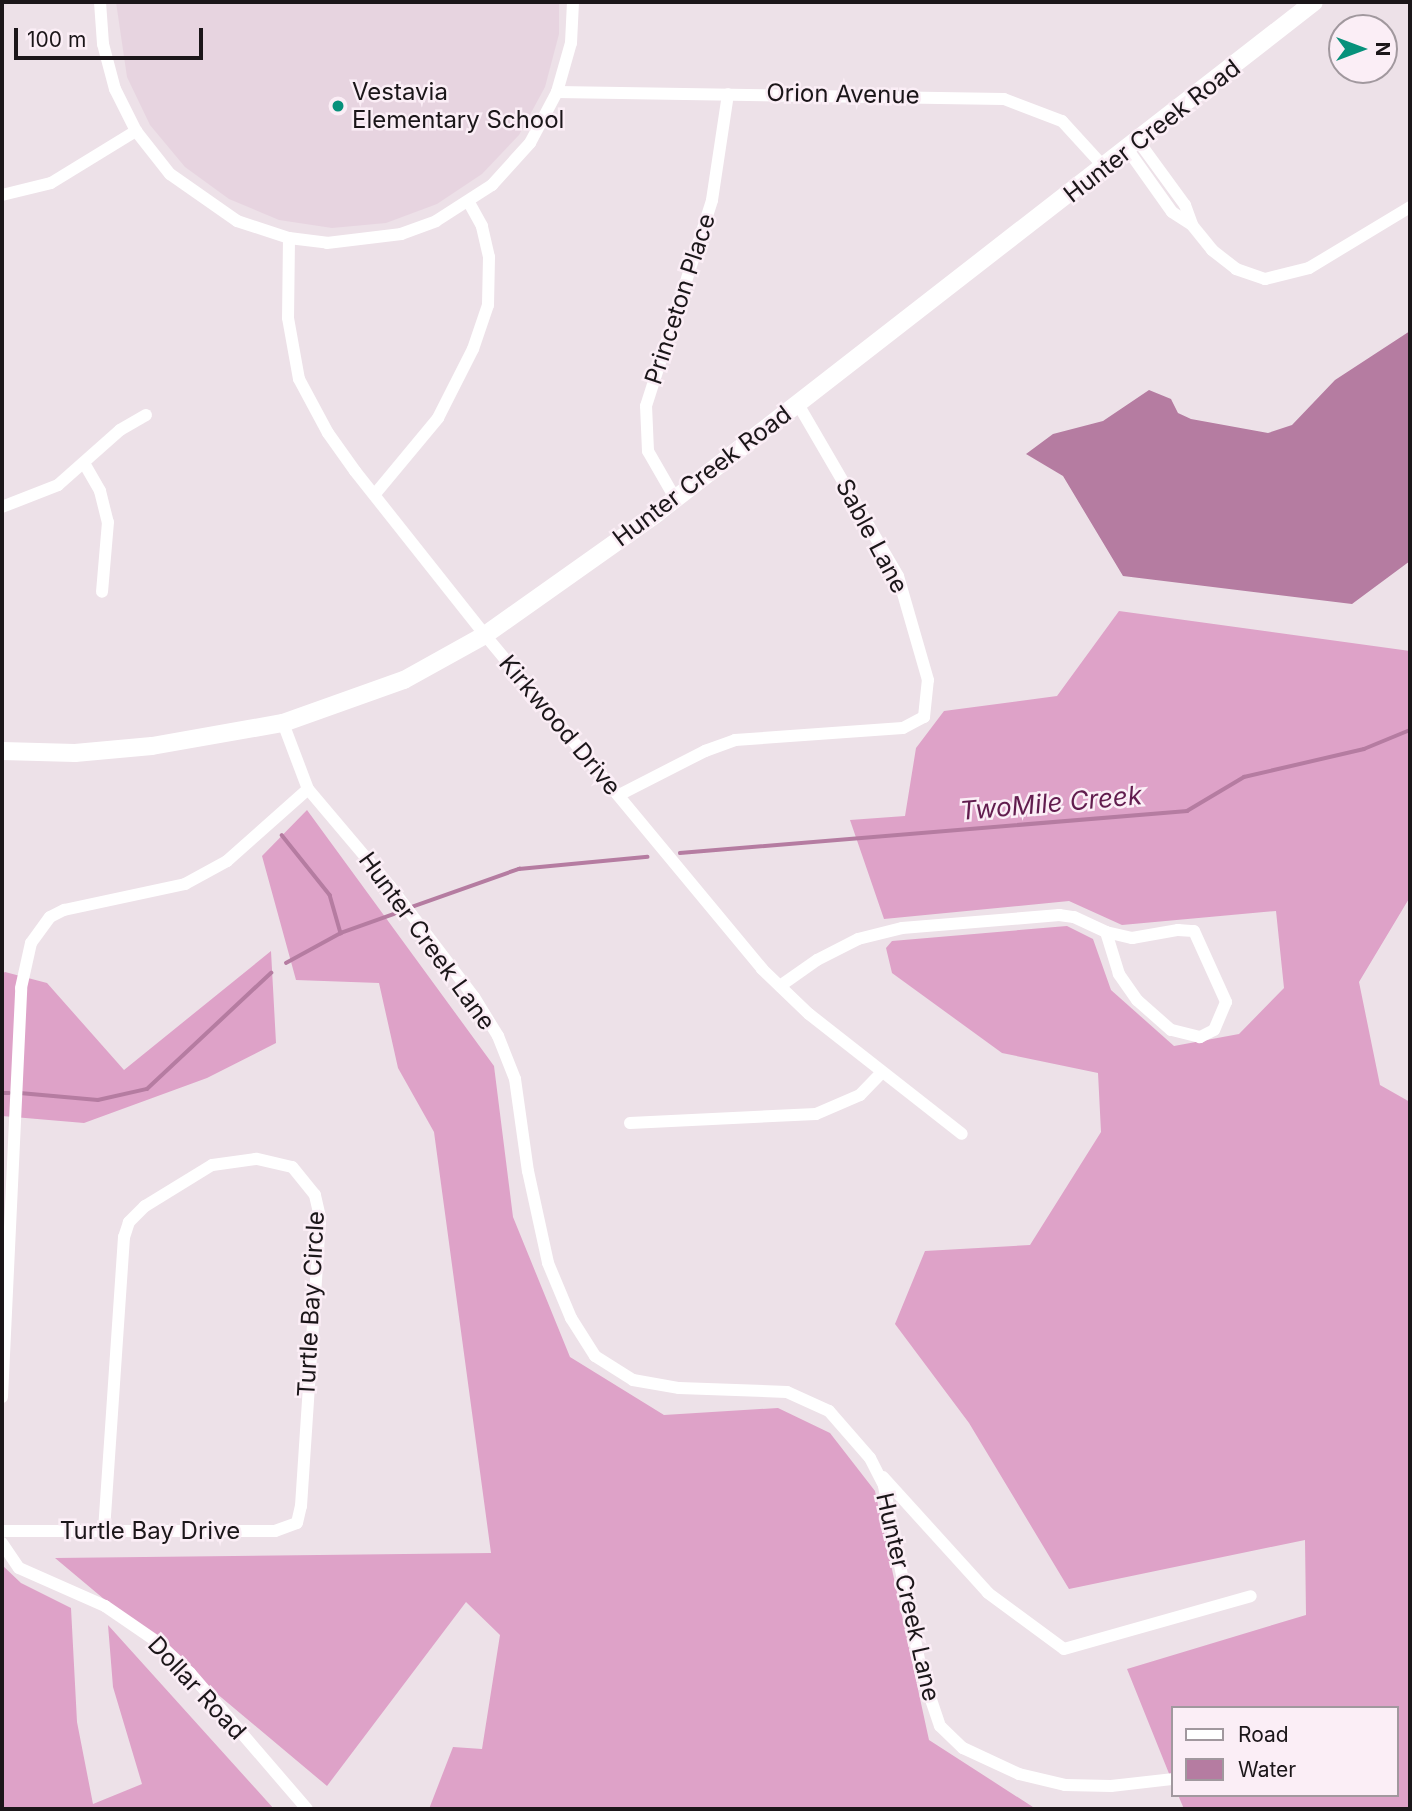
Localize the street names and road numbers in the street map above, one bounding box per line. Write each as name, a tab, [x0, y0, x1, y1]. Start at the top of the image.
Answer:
street label: Hunter Creek Road	[1058, 53, 1246, 209]
street label: Orion Avenue	[766, 78, 920, 110]
street label: Princeton Place	[639, 210, 721, 388]
street label: Hunter Creek Road	[607, 400, 797, 552]
street label: Sable Lane	[830, 474, 914, 598]
street label: Kirkwood Drive	[493, 649, 627, 801]
street label: Hunter Creek Lane	[353, 846, 501, 1036]
street label: Turtle Bay Circle	[292, 1210, 330, 1398]
street label: Hunter Creek Lane	[870, 1490, 946, 1704]
street label: Turtle Bay Drive	[60, 1517, 240, 1545]
street label: Dollar Road	[142, 1630, 252, 1746]

